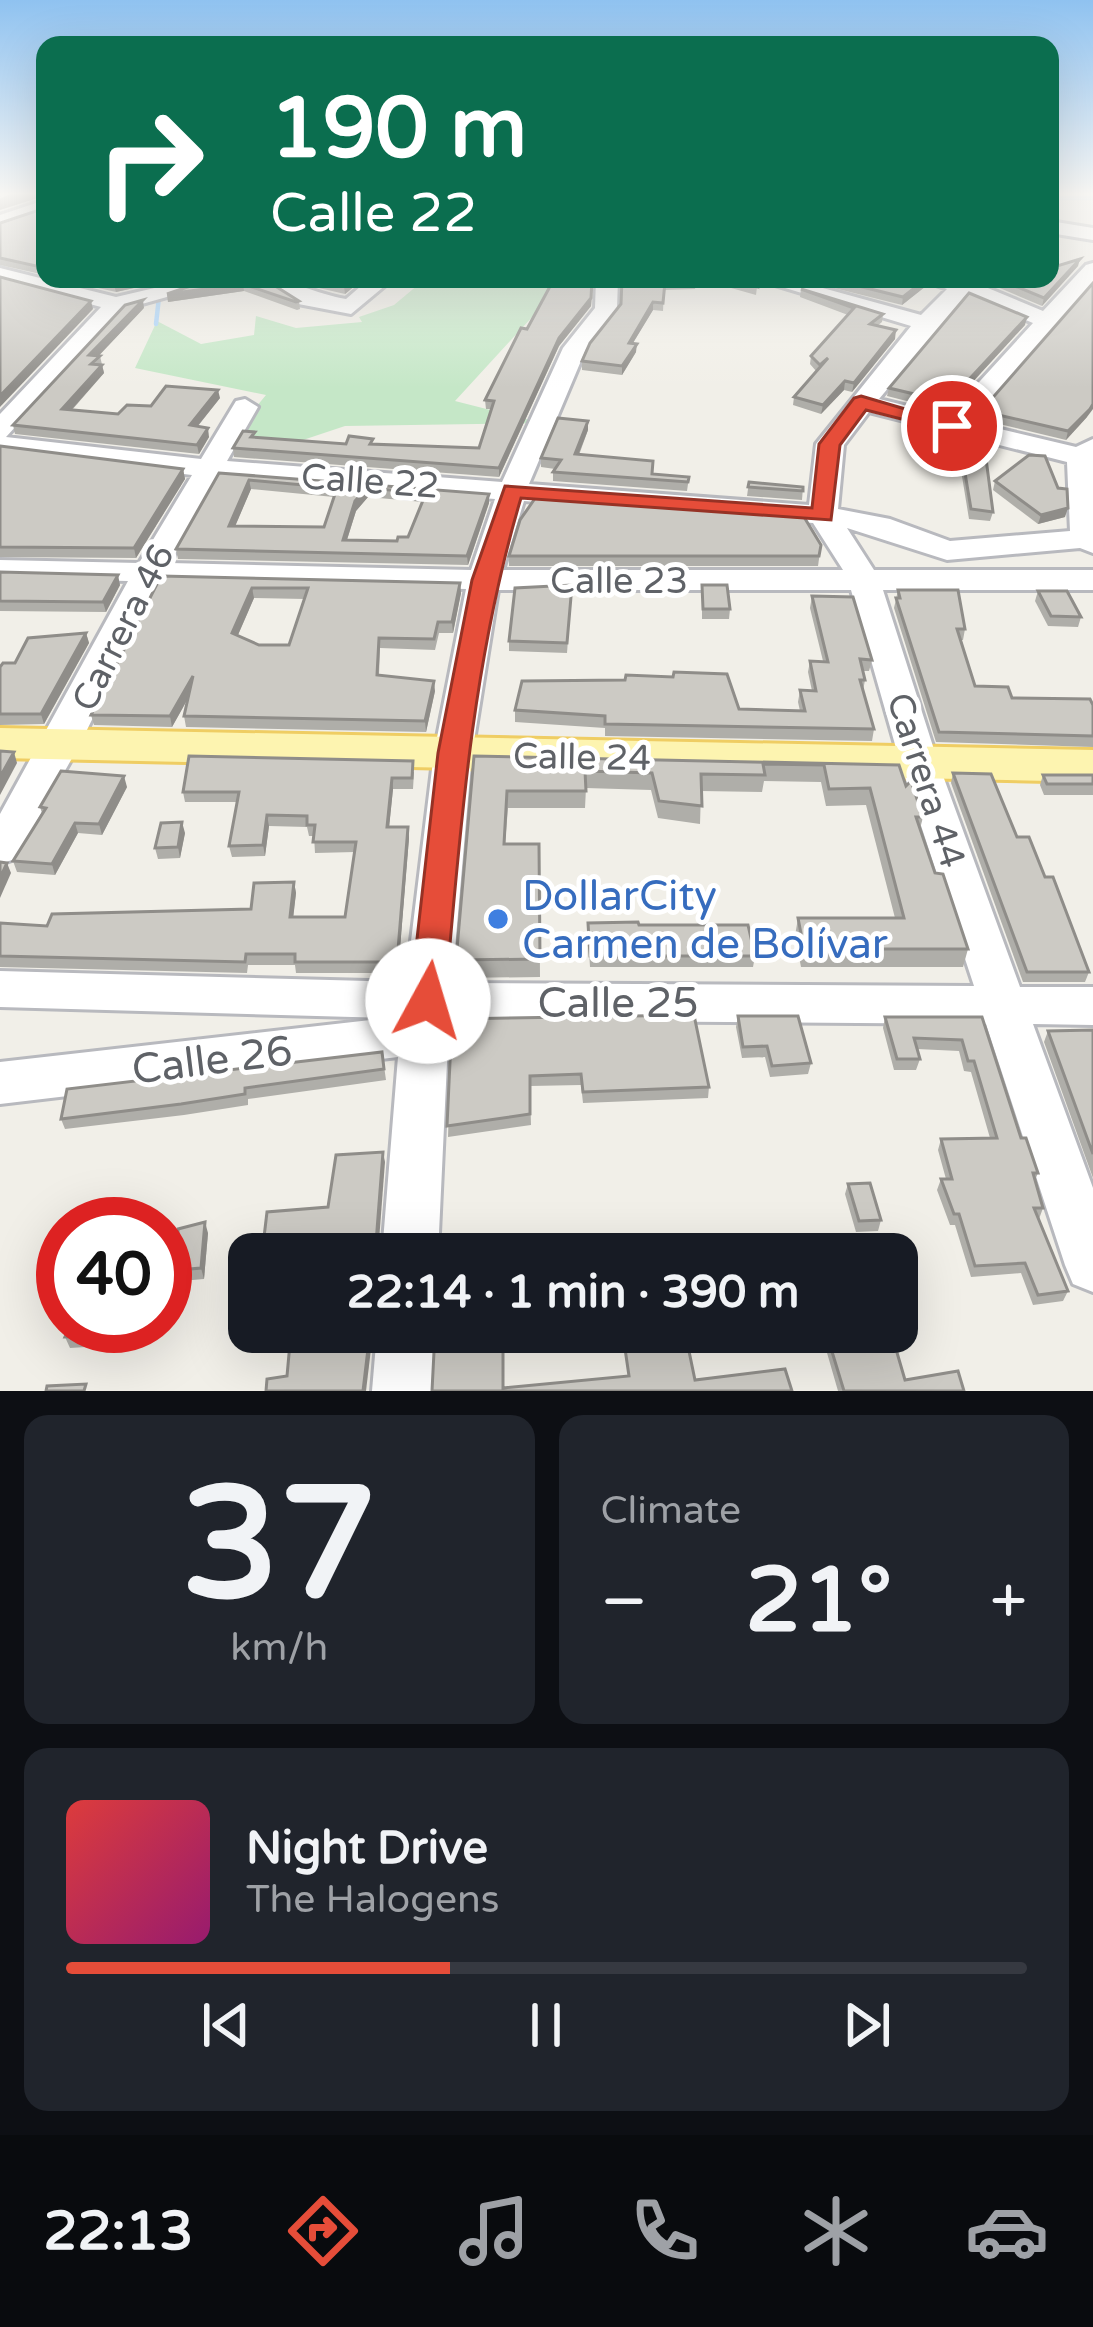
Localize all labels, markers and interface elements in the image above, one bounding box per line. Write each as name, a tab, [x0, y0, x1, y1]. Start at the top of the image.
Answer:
text: 190 m	[270, 79, 527, 180]
icon: right	[72, 84, 228, 240]
text: Calle 22	[270, 181, 477, 246]
pin	[901, 375, 1003, 477]
icon: arrive	[919, 393, 985, 459]
street label: Calle 22	[299, 455, 440, 508]
street label: Carrera 46	[63, 537, 184, 718]
street label: Calle 23	[550, 560, 688, 603]
street label: Carrera 44	[877, 688, 974, 873]
street label: Calle 24	[513, 735, 651, 780]
place label: DollarCity Carmen de Bolívar	[522, 871, 888, 970]
marker: DollarCity Carmen de Bolívar	[485, 906, 511, 932]
position arrow	[365, 938, 491, 1064]
street label: Calle 25	[537, 978, 699, 1029]
street label: Calle 26	[129, 1025, 295, 1096]
speed limit sign: 40	[36, 1197, 192, 1353]
text: 22:14 · 1 min · 390 m	[347, 1266, 799, 1320]
text: 37	[181, 1452, 377, 1640]
text: Climate	[601, 1487, 741, 1534]
text: 21°	[745, 1547, 892, 1656]
text: −	[601, 1562, 648, 1642]
text: +	[990, 1562, 1027, 1642]
text: km/h	[230, 1624, 328, 1671]
text: Night Drive	[246, 1822, 488, 1876]
text: The Halogens	[246, 1876, 499, 1923]
icon: previous	[193, 1992, 259, 2058]
icon: pause	[513, 1992, 579, 2058]
icon: next	[834, 1992, 900, 2058]
icon: directions	[281, 2189, 365, 2273]
icon: music	[452, 2189, 536, 2273]
icon: phone	[623, 2189, 707, 2273]
icon: climate	[794, 2189, 878, 2273]
icon: car	[965, 2189, 1049, 2273]
text: 22:13	[44, 2199, 193, 2264]

